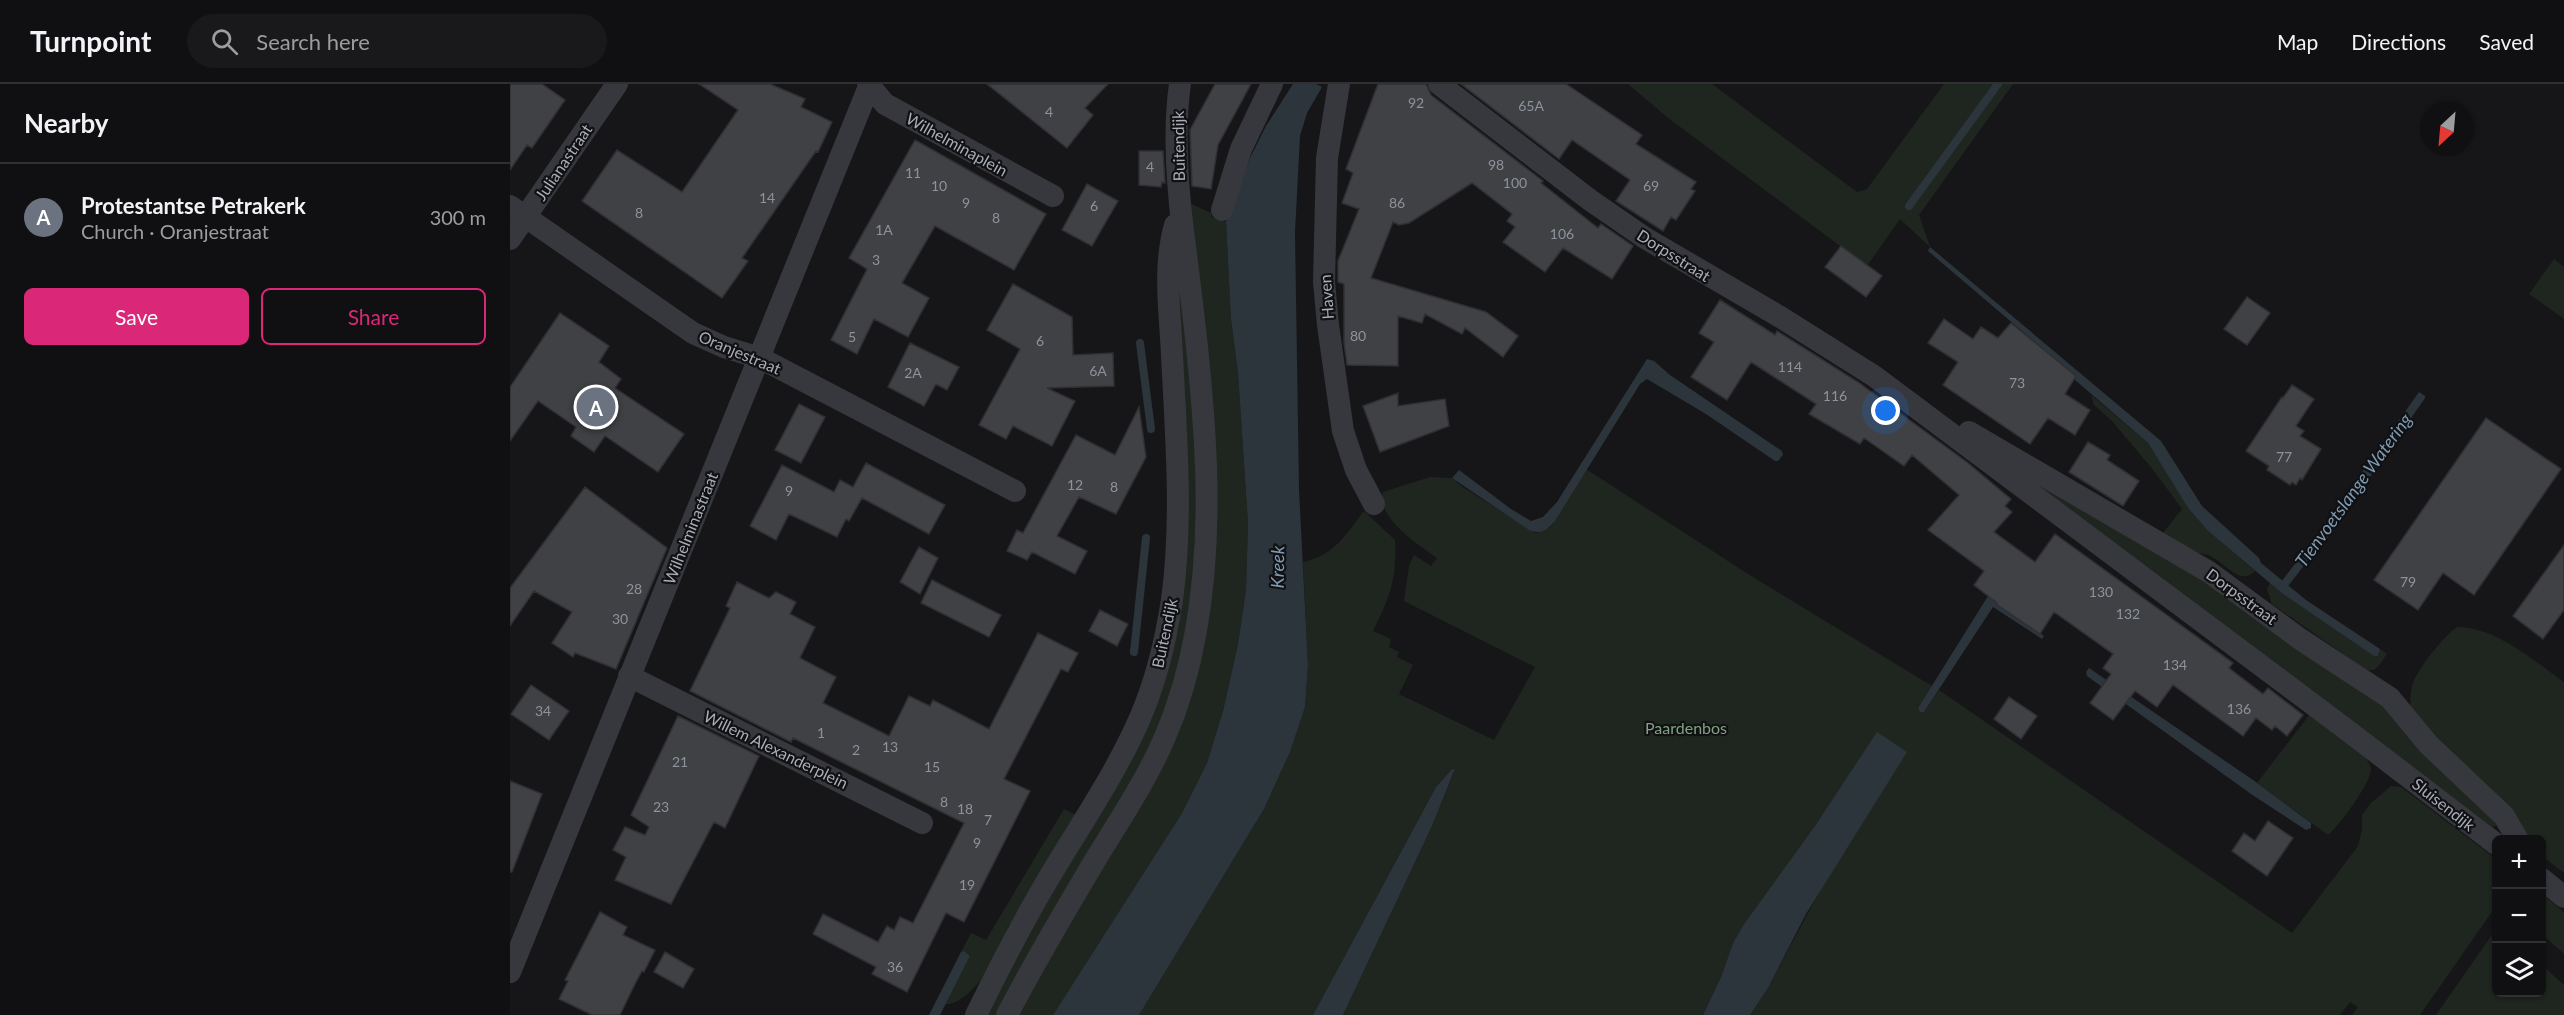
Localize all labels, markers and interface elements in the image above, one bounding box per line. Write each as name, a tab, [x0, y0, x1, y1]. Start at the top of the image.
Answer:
search box	[187, 14, 607, 68]
text: Turnpoint	[30, 24, 151, 58]
icon: search	[208, 25, 241, 58]
text: Search here	[256, 28, 370, 55]
text: Map	[2277, 29, 2318, 54]
text: Directions	[2351, 29, 2446, 54]
text: Saved	[2479, 29, 2534, 54]
house number: 92	[1408, 94, 1424, 111]
house number: 65A	[1518, 97, 1544, 114]
north arrow	[2420, 102, 2474, 156]
house number: 4	[1045, 103, 1053, 120]
text: Nearby	[24, 107, 109, 139]
street label: Wilhelminaplein	[903, 108, 1011, 180]
street label: Buitendijk	[1168, 110, 1188, 182]
street label: Julianastraat	[531, 120, 596, 204]
house number: 98	[1488, 156, 1504, 173]
house number: 4	[1146, 158, 1154, 175]
house number: 11	[905, 164, 921, 181]
house number: 100	[1503, 174, 1527, 191]
house number: 10	[931, 177, 947, 194]
house number: 69	[1643, 177, 1659, 194]
house number: 14	[759, 189, 775, 206]
text: Protestantse Petrakerk	[81, 192, 306, 219]
house number: 9	[962, 194, 970, 211]
house number: 86	[1389, 194, 1405, 211]
house number: 6	[1090, 197, 1098, 214]
house number: 8	[635, 204, 643, 221]
text: A	[37, 205, 50, 229]
text: 300 m	[430, 205, 486, 229]
house number: 8	[992, 209, 1000, 226]
text: Church · Oranjestraat	[81, 219, 269, 243]
house number: 1A	[875, 221, 893, 238]
house number: 106	[1550, 225, 1574, 242]
street label: Dorpsstraat	[1634, 225, 1714, 285]
house number: 3	[872, 251, 880, 268]
street label: Haven	[1315, 274, 1337, 320]
button: Save	[24, 288, 249, 345]
button: Share	[261, 288, 486, 345]
street label: Oranjestraat	[696, 326, 784, 378]
house number: 80	[1350, 327, 1366, 344]
house number: 5	[848, 328, 856, 345]
house number: 6	[1036, 332, 1044, 349]
house number: 114	[1778, 358, 1802, 375]
house number: 6A	[1089, 362, 1107, 379]
house number: 2A	[904, 364, 922, 381]
house number: 73	[2009, 374, 2025, 391]
pin: A	[576, 384, 616, 430]
house number: 116	[1823, 387, 1847, 404]
your location	[1871, 396, 1900, 425]
water label: Tienvoetslange Watering	[2290, 409, 2416, 571]
house number: 77	[2276, 448, 2292, 465]
street label: Wilhelminastraat	[659, 469, 721, 587]
house number: 12	[1067, 476, 1083, 493]
house number: 8	[1110, 478, 1118, 495]
house number: 9	[785, 482, 793, 499]
water label: Kreek	[1266, 545, 1288, 588]
street label: Dorpsstraat	[2203, 564, 2281, 628]
house number: 79	[2400, 573, 2416, 590]
house number: 28	[626, 580, 642, 597]
house number: 130	[2089, 583, 2113, 600]
street label: Buitendijk	[1147, 596, 1181, 670]
house number: 132	[2116, 605, 2140, 622]
house number: 30	[612, 610, 628, 627]
house number: 134	[2163, 656, 2187, 673]
house number: 136	[2227, 700, 2251, 717]
house number: 34	[535, 702, 551, 719]
street label: Willem Alexanderplein	[701, 706, 851, 792]
park label: Paardenbos	[1645, 718, 1727, 737]
house number: 1	[817, 724, 825, 741]
house number: 13	[882, 738, 898, 755]
house number: 2	[852, 741, 860, 758]
house number: 21	[672, 753, 688, 770]
house number: 15	[924, 758, 940, 775]
street label: Sluisendijk	[2409, 774, 2480, 835]
house number: 8	[940, 793, 948, 810]
house number: 23	[653, 798, 669, 815]
house number: 18	[957, 800, 973, 817]
house number: 7	[984, 811, 992, 828]
house number: 9	[973, 834, 981, 851]
map controls	[2492, 835, 2546, 997]
button: +	[2492, 835, 2546, 889]
house number: 19	[959, 876, 975, 893]
button: −	[2492, 889, 2546, 943]
button: layers	[2492, 943, 2546, 997]
house number: 36	[887, 958, 903, 975]

